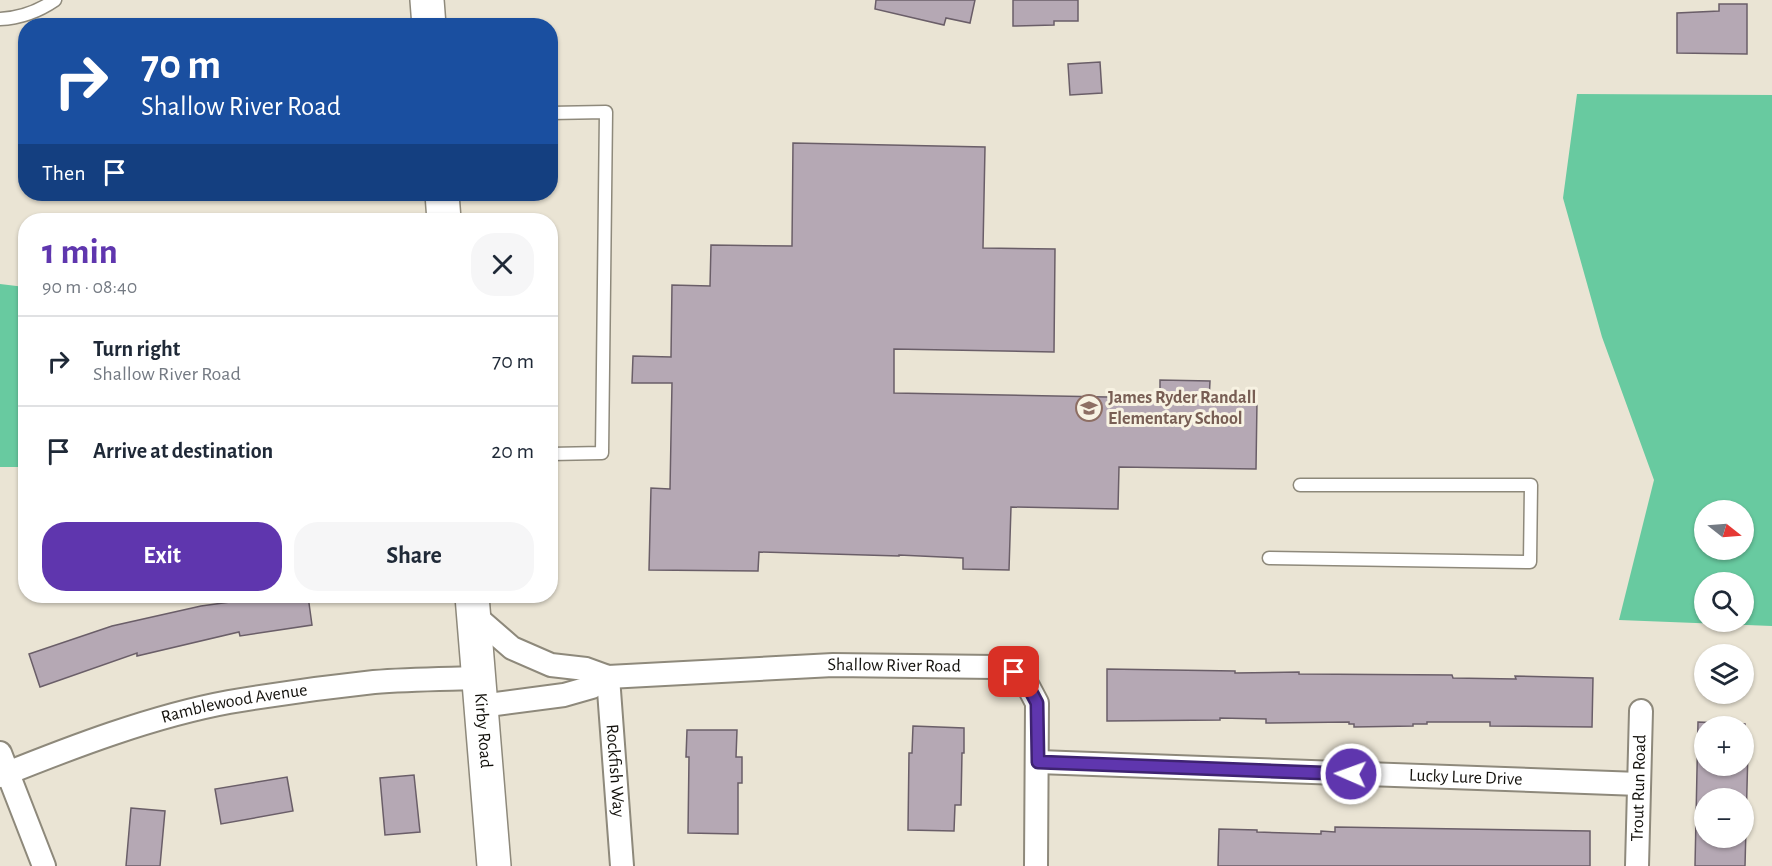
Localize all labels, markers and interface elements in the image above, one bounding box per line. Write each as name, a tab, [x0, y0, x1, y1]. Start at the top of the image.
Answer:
icon: right	[42, 42, 120, 120]
text: 70 m	[141, 44, 221, 86]
text: Shallow River Road	[141, 93, 341, 120]
icon: arrive	[98, 156, 131, 189]
text: Then	[42, 162, 86, 184]
button: close	[471, 233, 534, 296]
text: 1 min	[42, 234, 118, 270]
text: 90 m · 08:40	[42, 277, 137, 297]
text: Turn right	[93, 338, 180, 360]
icon: right	[42, 345, 75, 378]
text: 70 m	[492, 350, 534, 372]
text: Shallow River Road	[93, 364, 241, 384]
place label: James Ryder Randall Elementary School	[1108, 389, 1256, 428]
school or university icon: James Ryder Randall Elementary School	[1074, 393, 1104, 423]
icon: arrive	[42, 435, 75, 468]
text: Arrive at destination	[93, 440, 273, 462]
text: 20 m	[491, 440, 534, 462]
north arrow	[1694, 500, 1754, 560]
map controls	[1694, 500, 1754, 848]
button: Exit	[42, 522, 282, 591]
button: Share	[294, 522, 534, 591]
button: search	[1694, 572, 1754, 632]
button: layers	[1694, 644, 1754, 704]
pin	[988, 646, 1039, 697]
icon: arrive	[997, 655, 1030, 688]
street label: Shallow River Road	[827, 656, 961, 676]
street label: Ramblewood Avenue	[159, 681, 309, 727]
street label: Kirby Road	[471, 692, 495, 769]
button: +	[1694, 716, 1754, 776]
street label: Rockfish Way	[603, 724, 627, 818]
street label: Trout Run Road	[1629, 734, 1649, 842]
position arrow	[1319, 742, 1383, 806]
street label: Lucky Lure Drive	[1409, 767, 1523, 789]
button: −	[1694, 788, 1754, 848]

